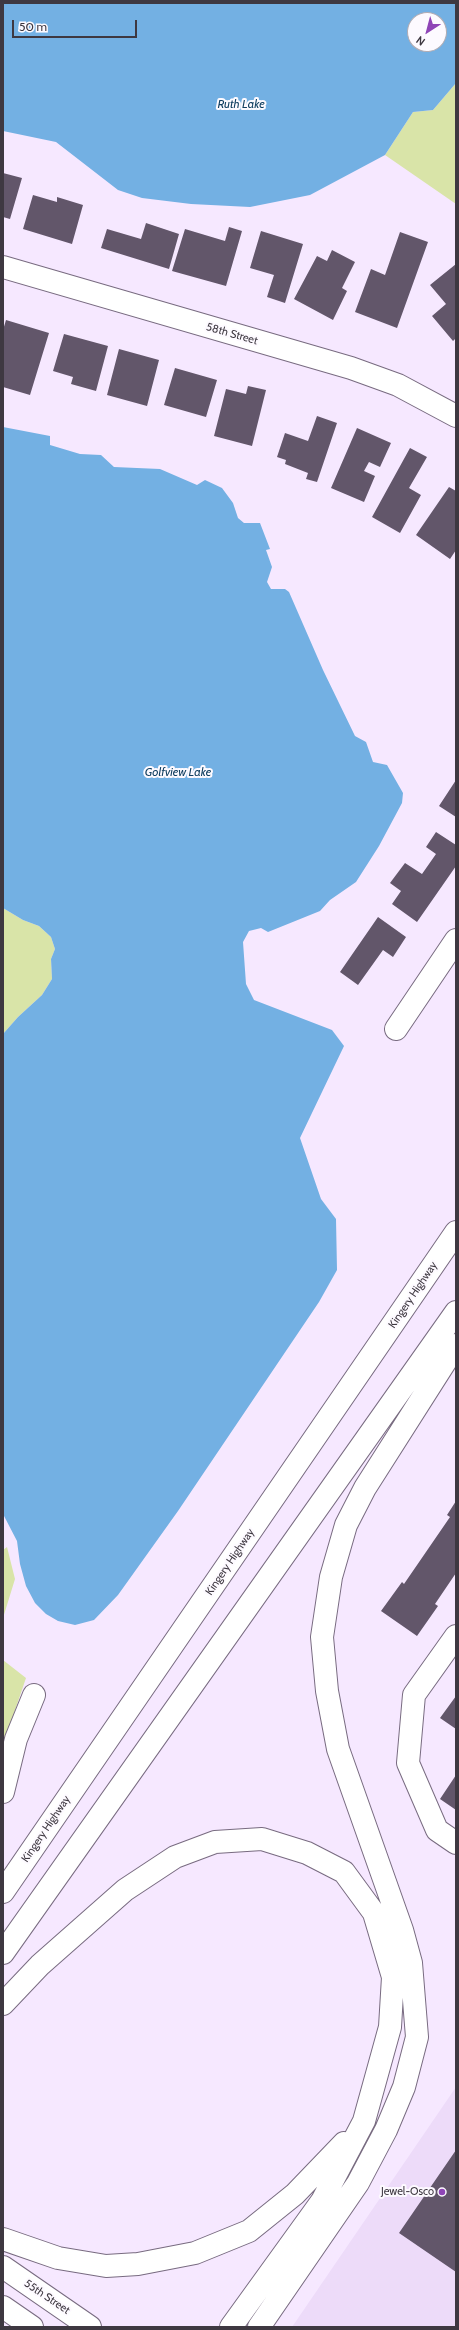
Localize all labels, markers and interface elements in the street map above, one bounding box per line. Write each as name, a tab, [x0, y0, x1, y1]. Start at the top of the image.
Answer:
scale bar	[14, 12, 139, 38]
north arrow	[407, 12, 447, 52]
text: 50 m	[19, 19, 47, 34]
text: N	[413, 33, 428, 49]
water label: Ruth Lake	[217, 97, 265, 111]
street label: 58th Street	[205, 320, 259, 348]
water label: Golfview Lake	[145, 765, 211, 779]
street label: Kingery Highway	[386, 1259, 440, 1331]
street label: Kingery Highway	[203, 1526, 257, 1598]
street label: Kingery Highway	[19, 1793, 73, 1865]
place label: Jewel-Osco	[381, 2185, 434, 2199]
marker: Jewel-Osco	[437, 2187, 447, 2197]
street label: 55th Street	[22, 2277, 72, 2317]

